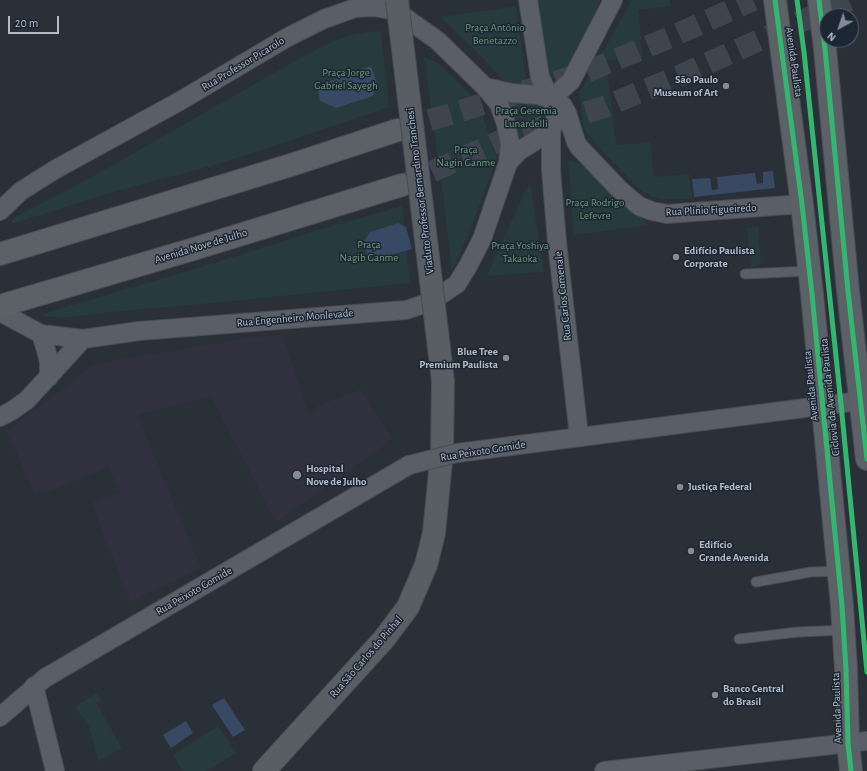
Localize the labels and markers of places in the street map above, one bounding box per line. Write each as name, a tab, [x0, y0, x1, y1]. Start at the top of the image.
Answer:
place label: São Paulo Museum of Art	[653, 73, 718, 99]
marker: São Paulo Museum of Art	[721, 81, 731, 91]
place label: Edifício Paulista Corporate	[684, 244, 755, 270]
marker: Edifício Paulista Corporate	[671, 252, 681, 262]
place label: Blue Tree Premium Paulista	[419, 345, 498, 371]
marker: Blue Tree Premium Paulista	[501, 353, 511, 363]
place label: Hospital Nove de Julho	[306, 462, 366, 488]
marker: Hospital Nove de Julho	[291, 469, 303, 481]
place label: Justiça Federal	[688, 480, 752, 494]
marker: Justiça Federal	[675, 482, 685, 492]
place label: Edifício Grande Avenida	[699, 538, 769, 564]
marker: Edifício Grande Avenida	[686, 546, 696, 556]
place label: Banco Central do Brasil	[723, 682, 784, 708]
marker: Banco Central do Brasil	[710, 690, 720, 700]

